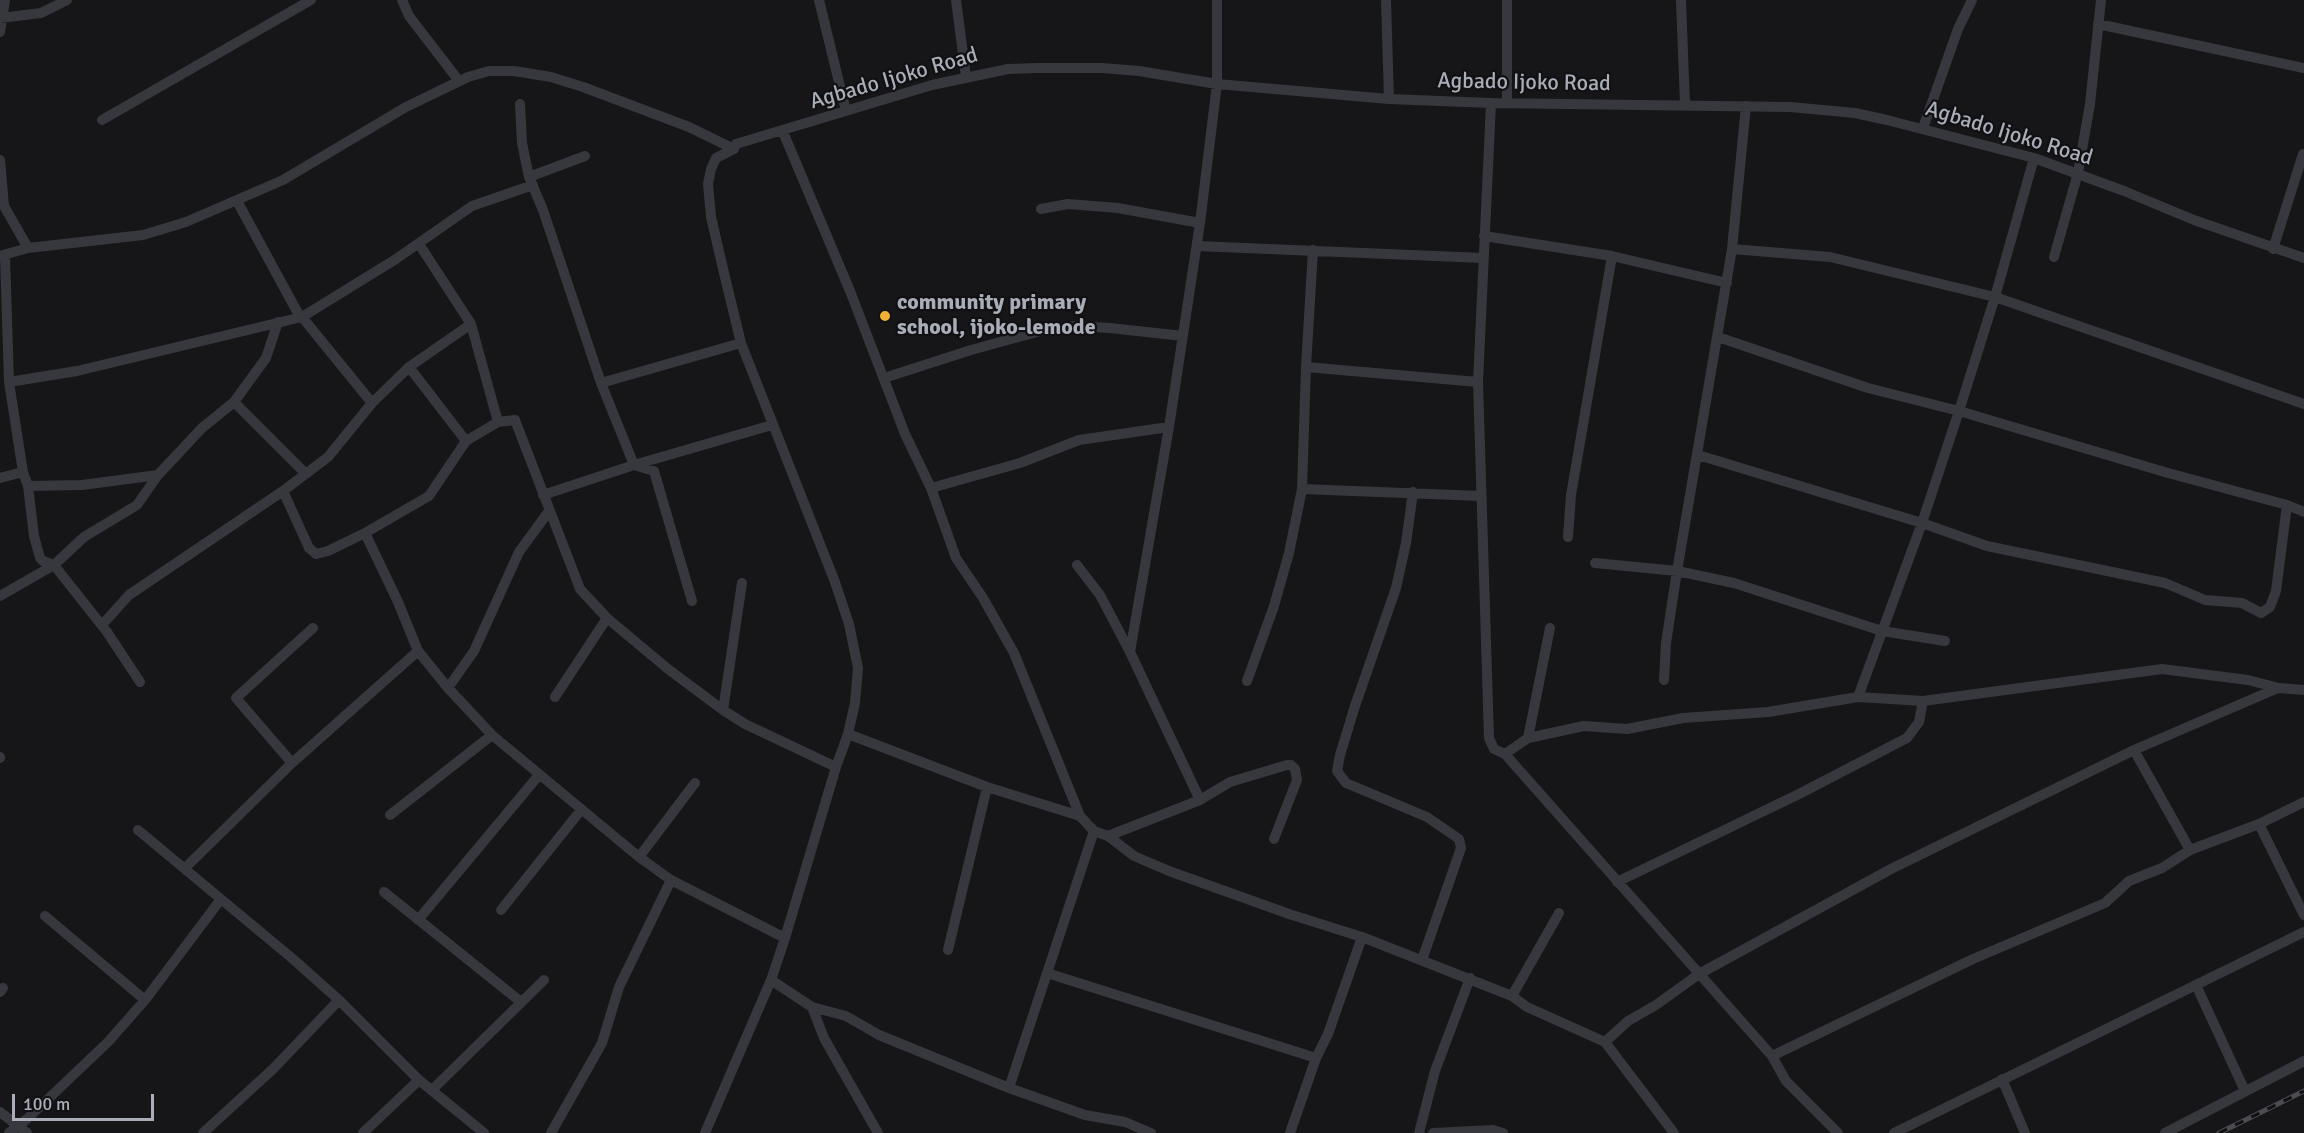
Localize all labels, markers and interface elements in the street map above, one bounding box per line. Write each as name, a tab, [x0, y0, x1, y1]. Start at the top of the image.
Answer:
street label: Agbado Ijoko Road	[807, 42, 981, 116]
street label: Agbado Ijoko Road	[1437, 68, 1611, 98]
street label: Agbado Ijoko Road	[1922, 96, 2096, 172]
place label: community primary school, ijoko-lemode	[897, 290, 1096, 342]
marker: community primary school, ijoko-lemode	[878, 309, 892, 323]
scale bar	[15, 1082, 158, 1120]
text: 100 m	[23, 1093, 70, 1115]

